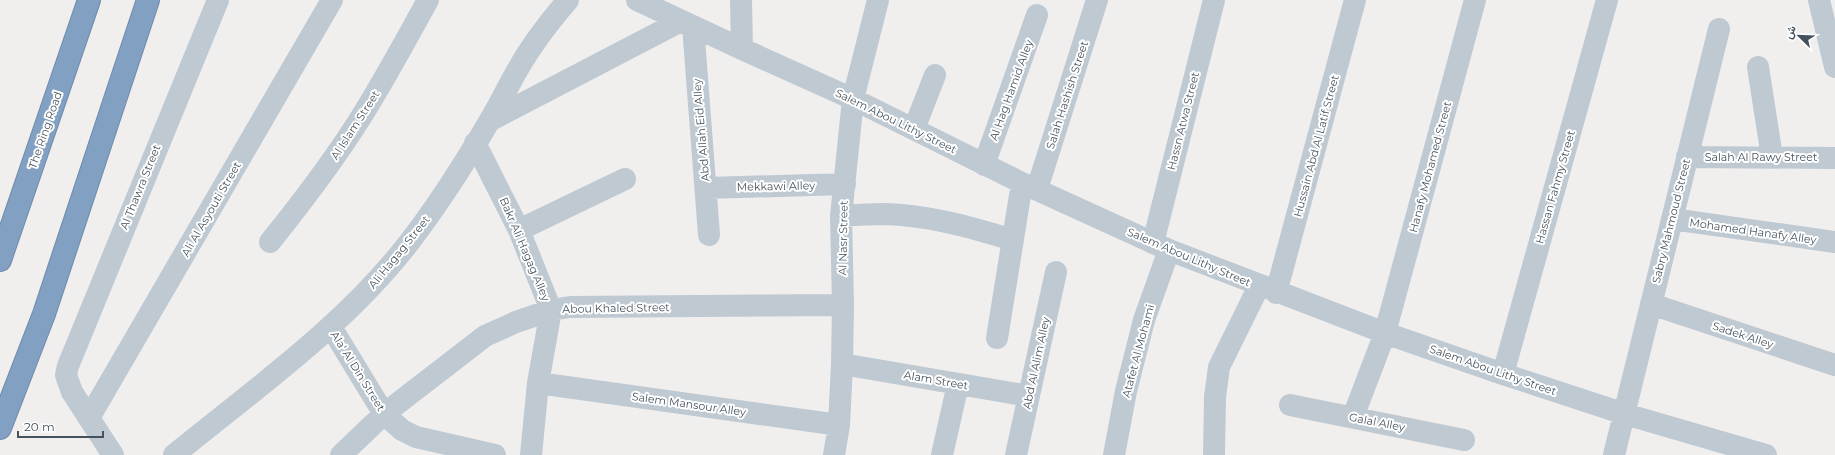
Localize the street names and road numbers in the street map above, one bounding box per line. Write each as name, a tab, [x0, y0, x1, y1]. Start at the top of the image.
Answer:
street label: Al Hag Hamid Alley	[986, 38, 1036, 142]
street label: Salah Hashish Street	[1043, 39, 1091, 151]
street label: Hassn Atwa Street	[1164, 70, 1202, 172]
street label: Hussain Abd Al Latif Street	[1290, 73, 1342, 219]
street label: Abd Allah Eid Alley	[690, 78, 712, 182]
street label: Salem Abou Lithy Street	[833, 86, 959, 157]
street label: Al Islam Street	[327, 87, 383, 162]
street label: The Ring Road	[25, 90, 65, 170]
street label: Hanafy Mohamed Street	[1406, 99, 1454, 234]
street label: Hassan Fahmy Street	[1532, 128, 1578, 245]
street label: Al Thawra Street	[117, 142, 164, 231]
street label: Salah Al Rawy Street	[1705, 150, 1818, 164]
street label: Sabry Mahmoud Street	[1649, 157, 1693, 285]
street label: Ali Al Asyouti Street	[178, 159, 244, 259]
street label: Mekkawi Alley	[737, 178, 815, 194]
street label: Bakr Ali Hagag Alley	[497, 195, 553, 303]
street label: Al Nasr Street	[835, 200, 851, 276]
street label: Ali Hagag Street	[365, 212, 433, 291]
street label: Mohamed Hanafy Alley	[1689, 215, 1817, 247]
street label: Salem Abou Lithy Street	[1125, 225, 1253, 290]
street label: Abou Khaled Street	[562, 300, 670, 316]
street label: Atafet Al Mohami	[1119, 303, 1157, 399]
street label: Abd Al Alim Alley	[1019, 315, 1053, 410]
street label: Sadek Alley	[1711, 319, 1775, 351]
street label: Ala' Al Din Street	[328, 328, 389, 414]
street label: Salem Abou Lithy Street	[1428, 342, 1559, 398]
street label: Alam Street	[903, 367, 970, 393]
street label: Salem Mansour Alley	[631, 389, 747, 419]
street label: Galal Alley	[1348, 410, 1406, 434]

